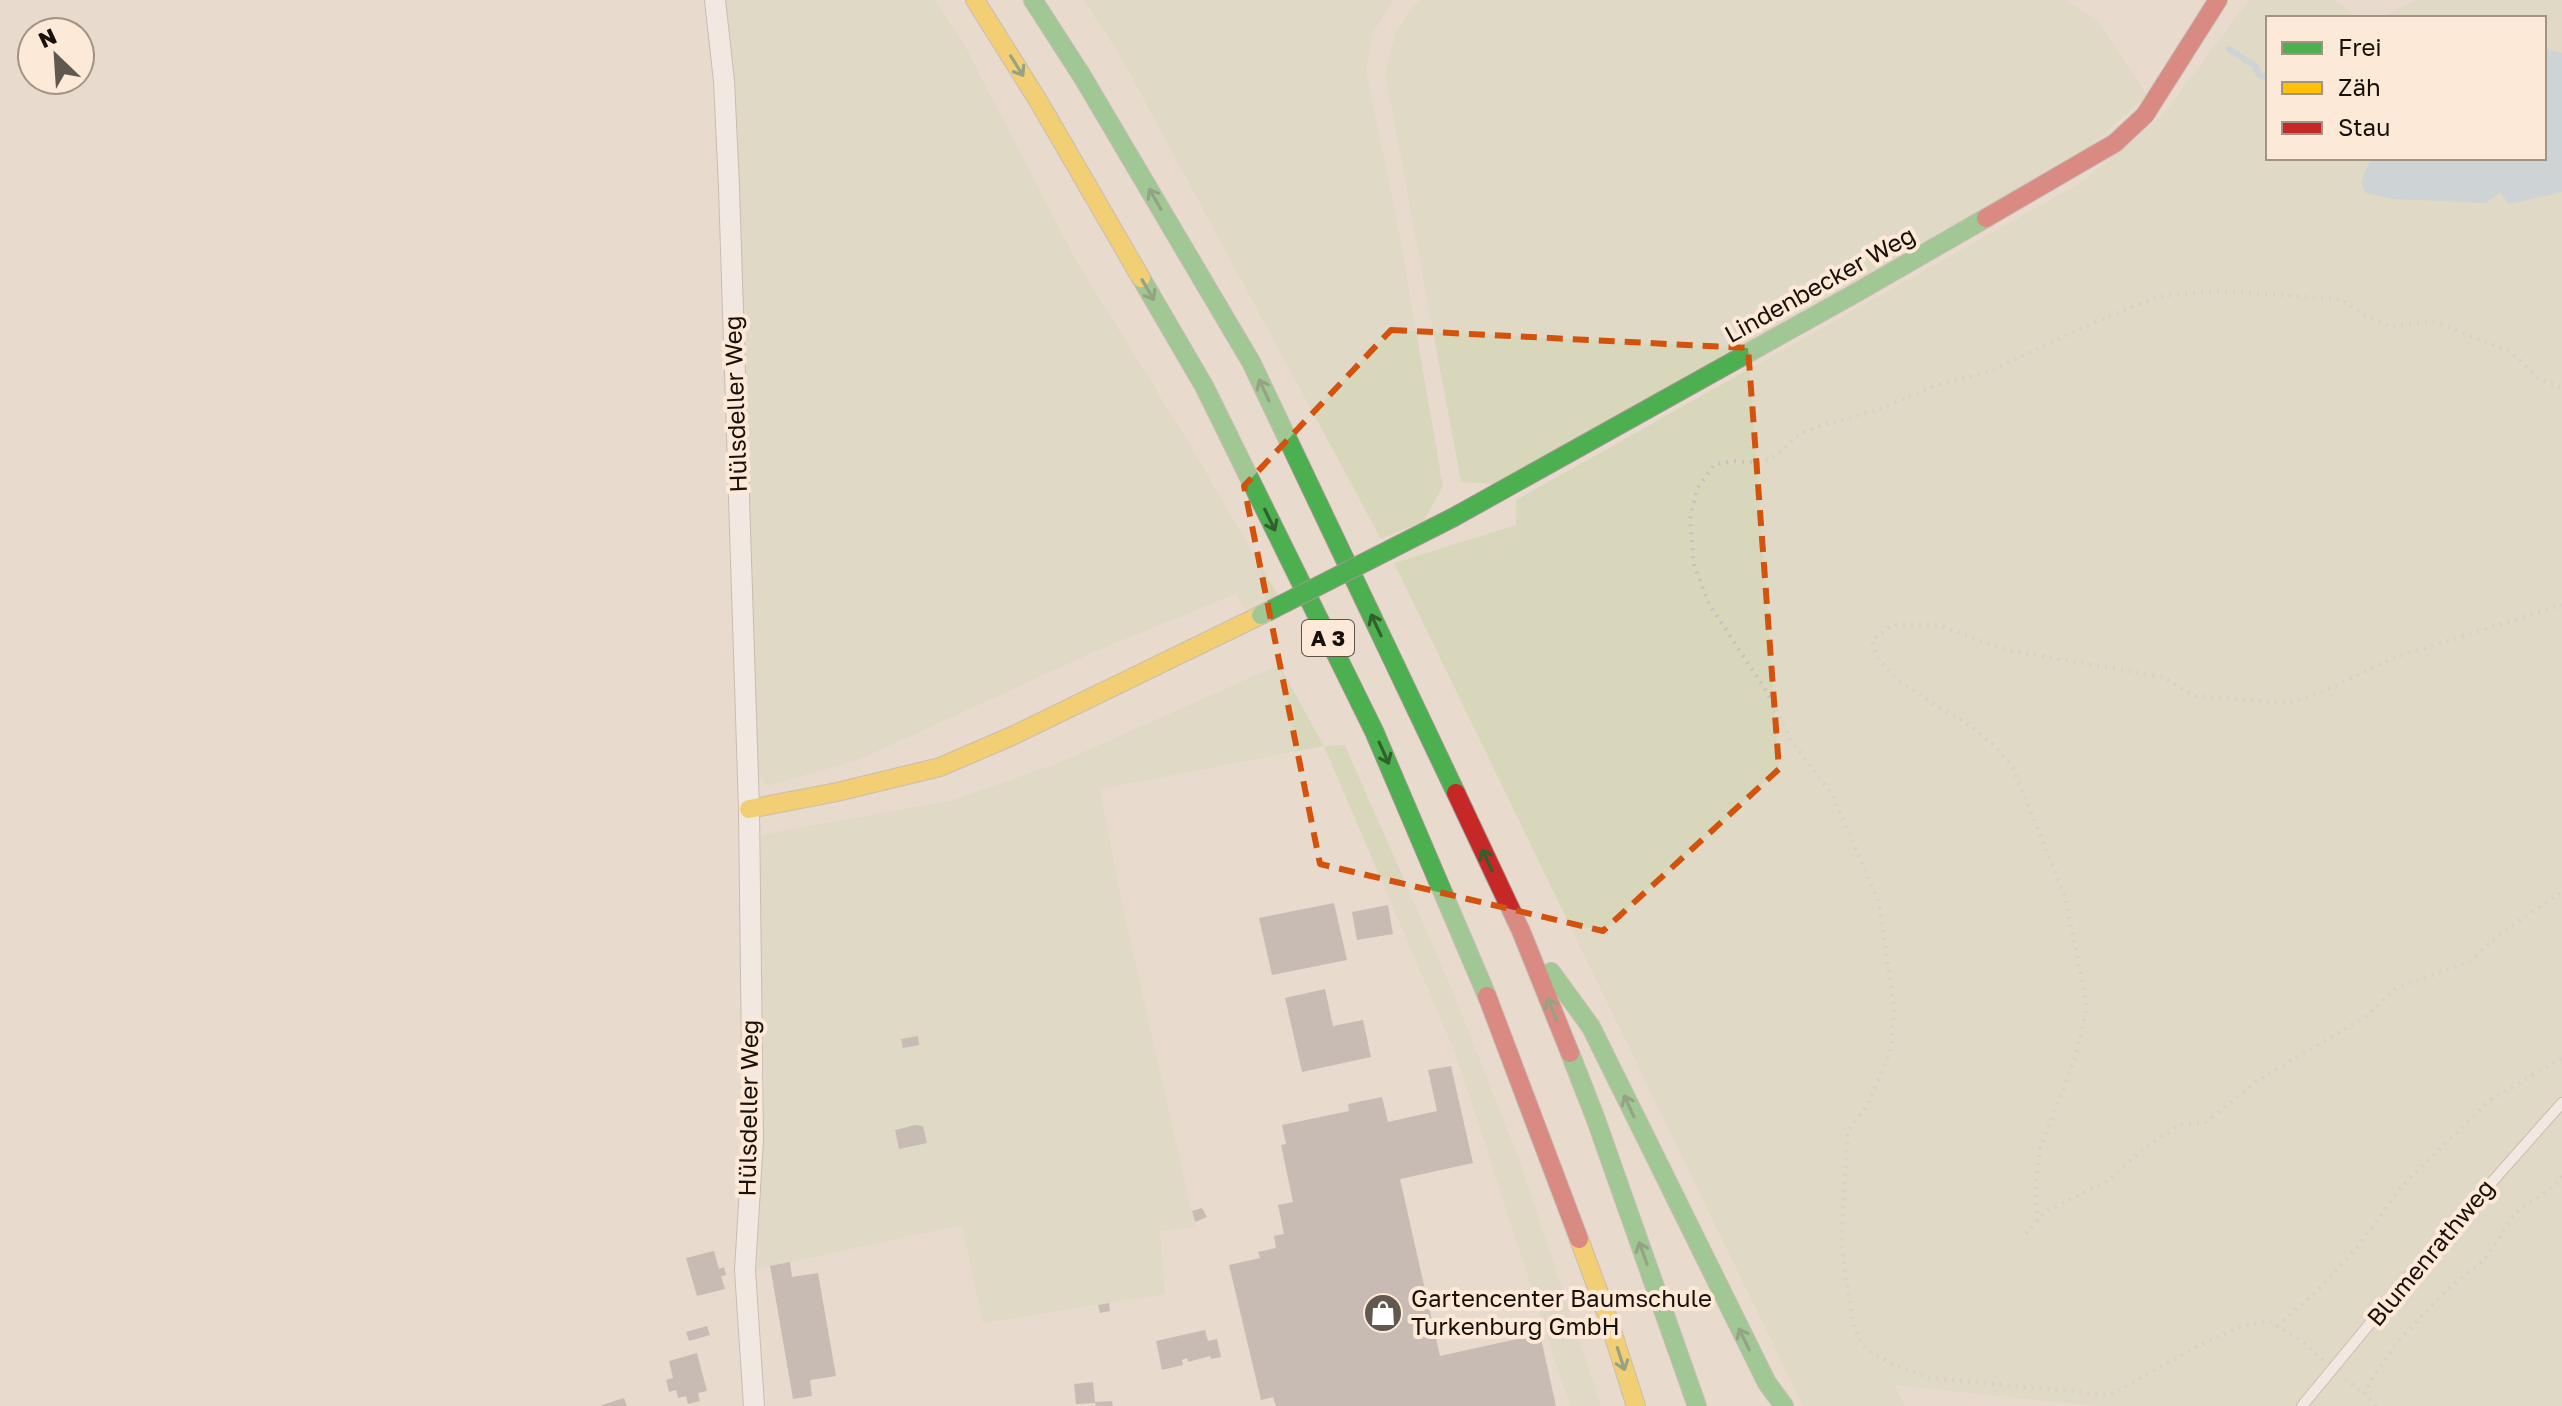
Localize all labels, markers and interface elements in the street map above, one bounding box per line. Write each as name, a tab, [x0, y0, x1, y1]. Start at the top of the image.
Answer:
north arrow	[16, 16, 96, 96]
legend	[2266, 16, 2546, 160]
text: N	[34, 22, 61, 53]
text: Frei	[2338, 32, 2382, 61]
one-way arrow	[1009, 54, 1025, 77]
text: Zäh	[2338, 72, 2381, 101]
text: Stau	[2338, 112, 2391, 141]
one-way arrow	[1146, 187, 1162, 210]
street label: Lindenbecker Weg	[1719, 219, 1920, 348]
one-way arrow	[1140, 278, 1156, 301]
street label: Hülsdeller Weg	[717, 315, 752, 493]
one-way arrow	[1256, 379, 1271, 403]
one-way arrow	[1263, 507, 1278, 531]
one-way arrow	[1368, 614, 1383, 638]
road number: A 3	[1302, 620, 1354, 656]
one-way arrow	[1378, 740, 1393, 765]
one-way arrow	[1479, 849, 1494, 873]
one-way arrow	[1544, 997, 1558, 1022]
street label: Hülsdeller Weg	[731, 1019, 764, 1197]
one-way arrow	[1621, 1094, 1636, 1118]
street label: Blumenrathweg	[2360, 1173, 2500, 1331]
one-way arrow	[1634, 1241, 1649, 1266]
place label: Gartencenter Baumschule Turkenburg GmbH	[1411, 1283, 1712, 1340]
shop icon: Gartencenter Baumschule Turkenburg GmbH	[1362, 1292, 1404, 1334]
one-way arrow	[1736, 1328, 1752, 1352]
one-way arrow	[1615, 1346, 1629, 1371]

